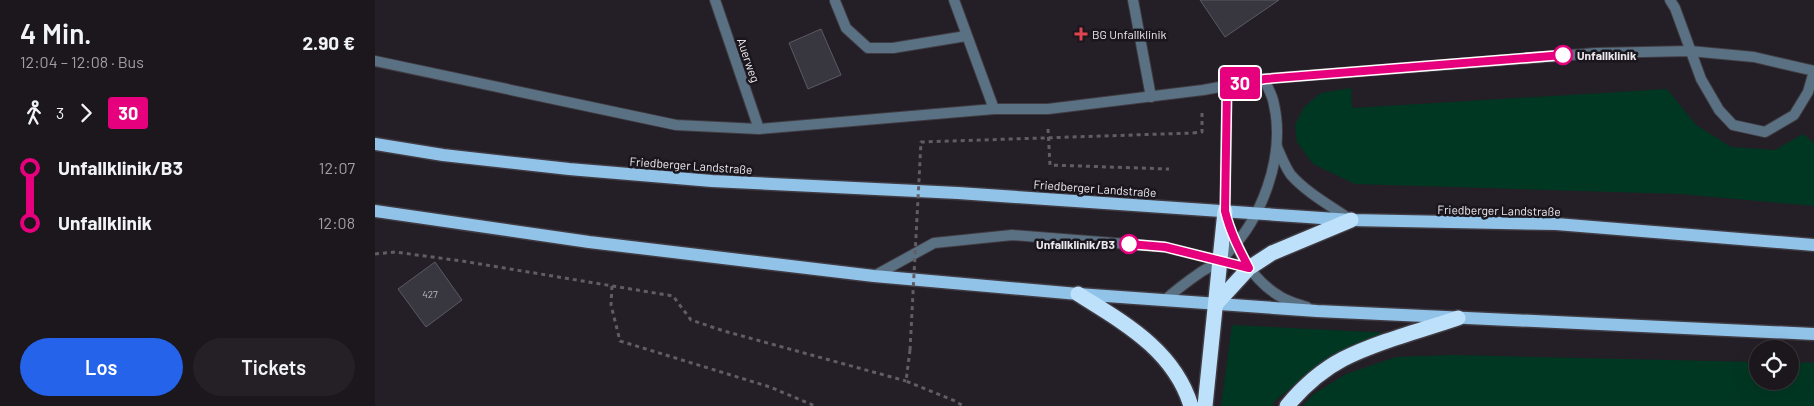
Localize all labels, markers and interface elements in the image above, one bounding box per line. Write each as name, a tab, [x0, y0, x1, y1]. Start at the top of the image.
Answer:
text: 4 Min.	[20, 16, 92, 50]
marker: BG Unfallklinik	[1074, 27, 1088, 41]
place label: BG Unfallklinik	[1092, 27, 1167, 41]
text: 2.90 €	[302, 31, 355, 54]
street label: Auerweg	[735, 36, 763, 84]
marker: Unfallklinik	[1553, 45, 1573, 65]
place label: Unfallklinik	[1577, 48, 1637, 62]
text: 12:04 – 12:08 · Bus	[20, 52, 144, 71]
line badge: 30	[1217, 67, 1263, 99]
text: 30	[1230, 72, 1250, 94]
icon: walk	[20, 99, 48, 127]
icon: forward	[72, 99, 100, 127]
text: 30	[118, 102, 138, 124]
text: 3	[56, 103, 64, 122]
street label: Friedberger Landstraße	[629, 154, 753, 176]
text: Unfallklinik/B3	[58, 156, 183, 179]
text: 12:07	[319, 158, 355, 177]
street label: Friedberger Landstraße	[1033, 177, 1157, 199]
street label: Friedberger Landstraße	[1437, 202, 1561, 218]
text: Unfallklinik	[58, 211, 152, 234]
text: 12:08	[318, 213, 355, 232]
marker: Unfallklinik/B3	[1119, 234, 1139, 254]
place label: Unfallklinik/B3	[1036, 237, 1115, 251]
house number: 427	[422, 288, 438, 300]
button: Los	[20, 338, 183, 396]
button: Tickets	[193, 338, 355, 396]
map controls	[1749, 340, 1799, 390]
button: locate	[1749, 340, 1799, 390]

